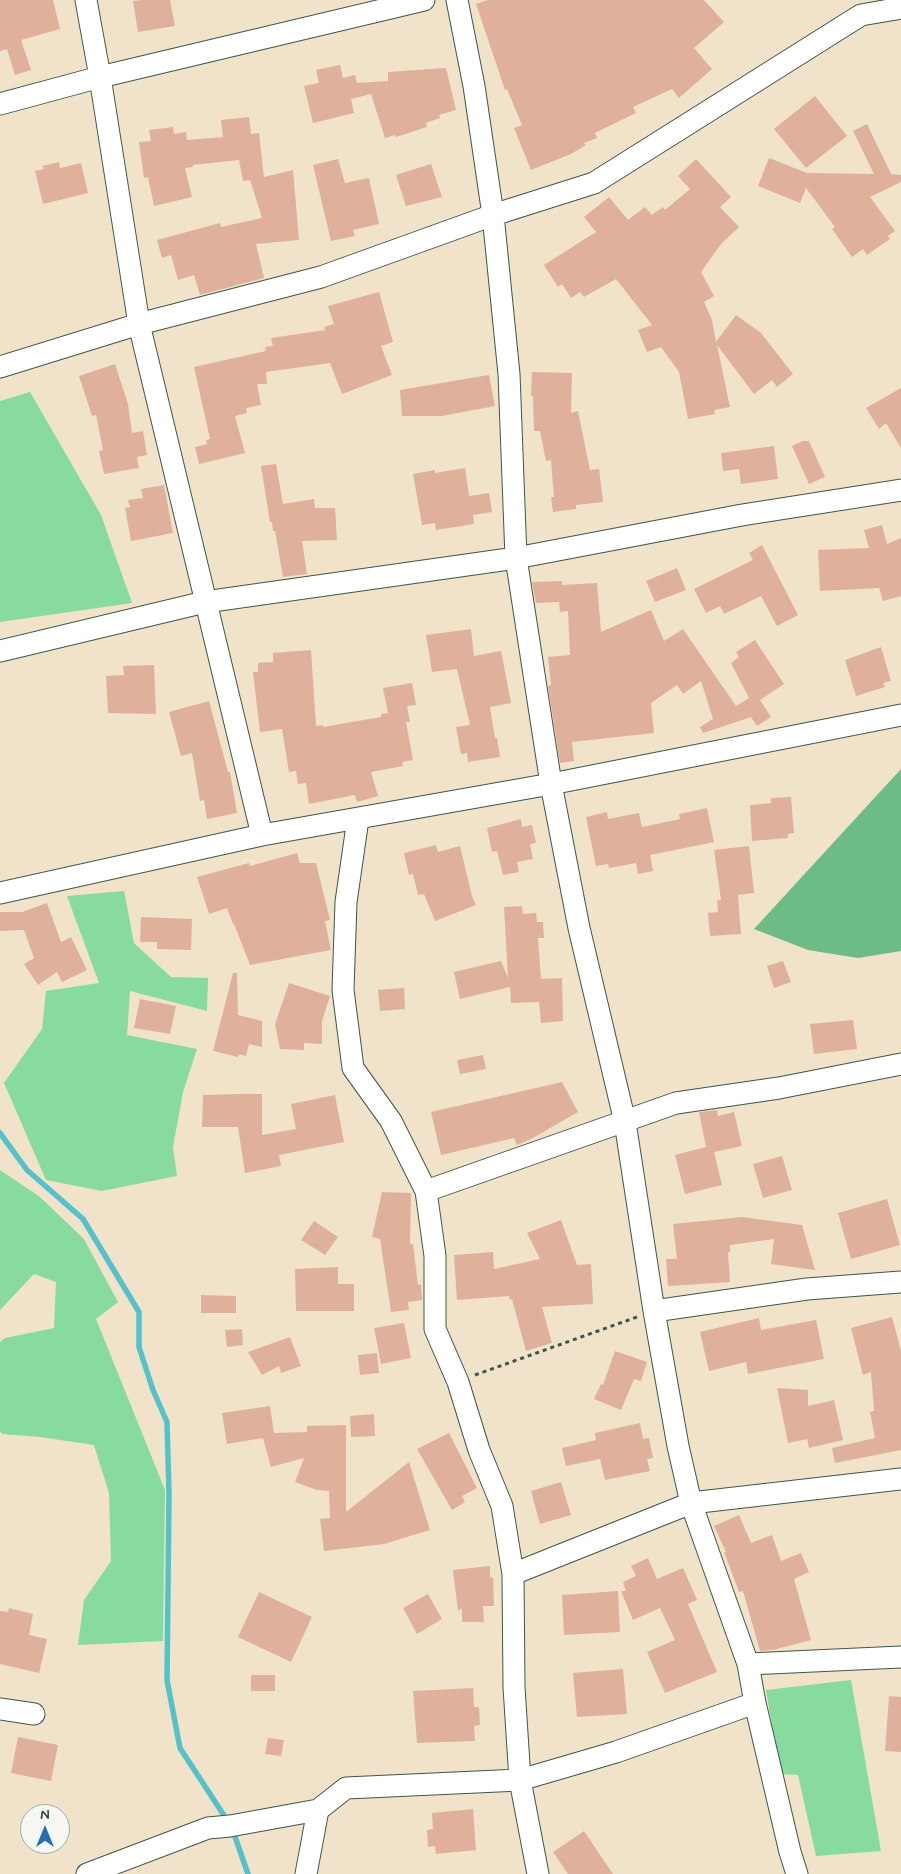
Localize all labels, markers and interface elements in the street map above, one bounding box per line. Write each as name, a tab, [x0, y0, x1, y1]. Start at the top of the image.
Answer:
north arrow	[20, 1804, 70, 1854]
text: N	[40, 1806, 50, 1824]

